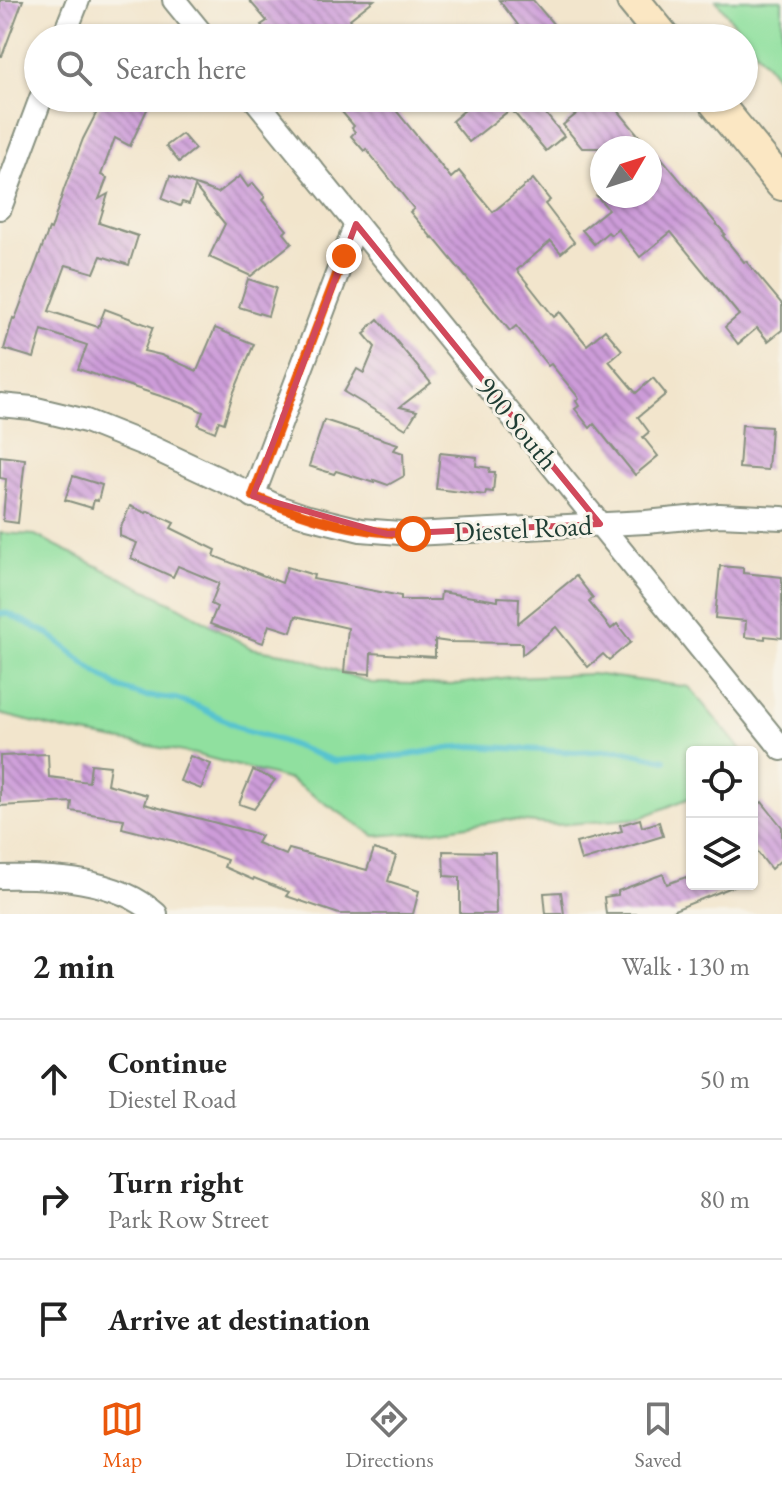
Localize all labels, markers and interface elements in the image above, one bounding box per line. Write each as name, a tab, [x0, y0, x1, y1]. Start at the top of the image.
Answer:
search box	[24, 24, 758, 112]
icon: search	[52, 46, 96, 90]
text: Search here	[116, 49, 246, 88]
north arrow	[590, 136, 662, 208]
route end	[326, 238, 362, 274]
street label: 900 South	[469, 369, 567, 477]
street label: Diestel Road	[453, 506, 594, 550]
route start	[395, 516, 431, 552]
map controls	[686, 746, 758, 890]
button: locate	[686, 746, 758, 818]
button: layers	[686, 818, 758, 890]
text: 2 min	[32, 944, 115, 988]
text: Walk · 130 m	[622, 949, 750, 983]
text: Continue	[108, 1043, 227, 1082]
icon: ahead	[32, 1057, 76, 1101]
text: 50 m	[700, 1062, 750, 1096]
text: Diestel Road	[108, 1082, 237, 1116]
text: Turn right	[108, 1163, 244, 1202]
icon: right	[32, 1177, 76, 1221]
text: 80 m	[700, 1182, 750, 1216]
text: Park Row Street	[108, 1202, 269, 1236]
icon: arrive	[32, 1297, 76, 1341]
text: Arrive at destination	[108, 1300, 370, 1339]
tab: Map	[100, 1397, 144, 1474]
tab: Directions	[345, 1397, 434, 1474]
tab: Saved	[634, 1397, 682, 1474]

